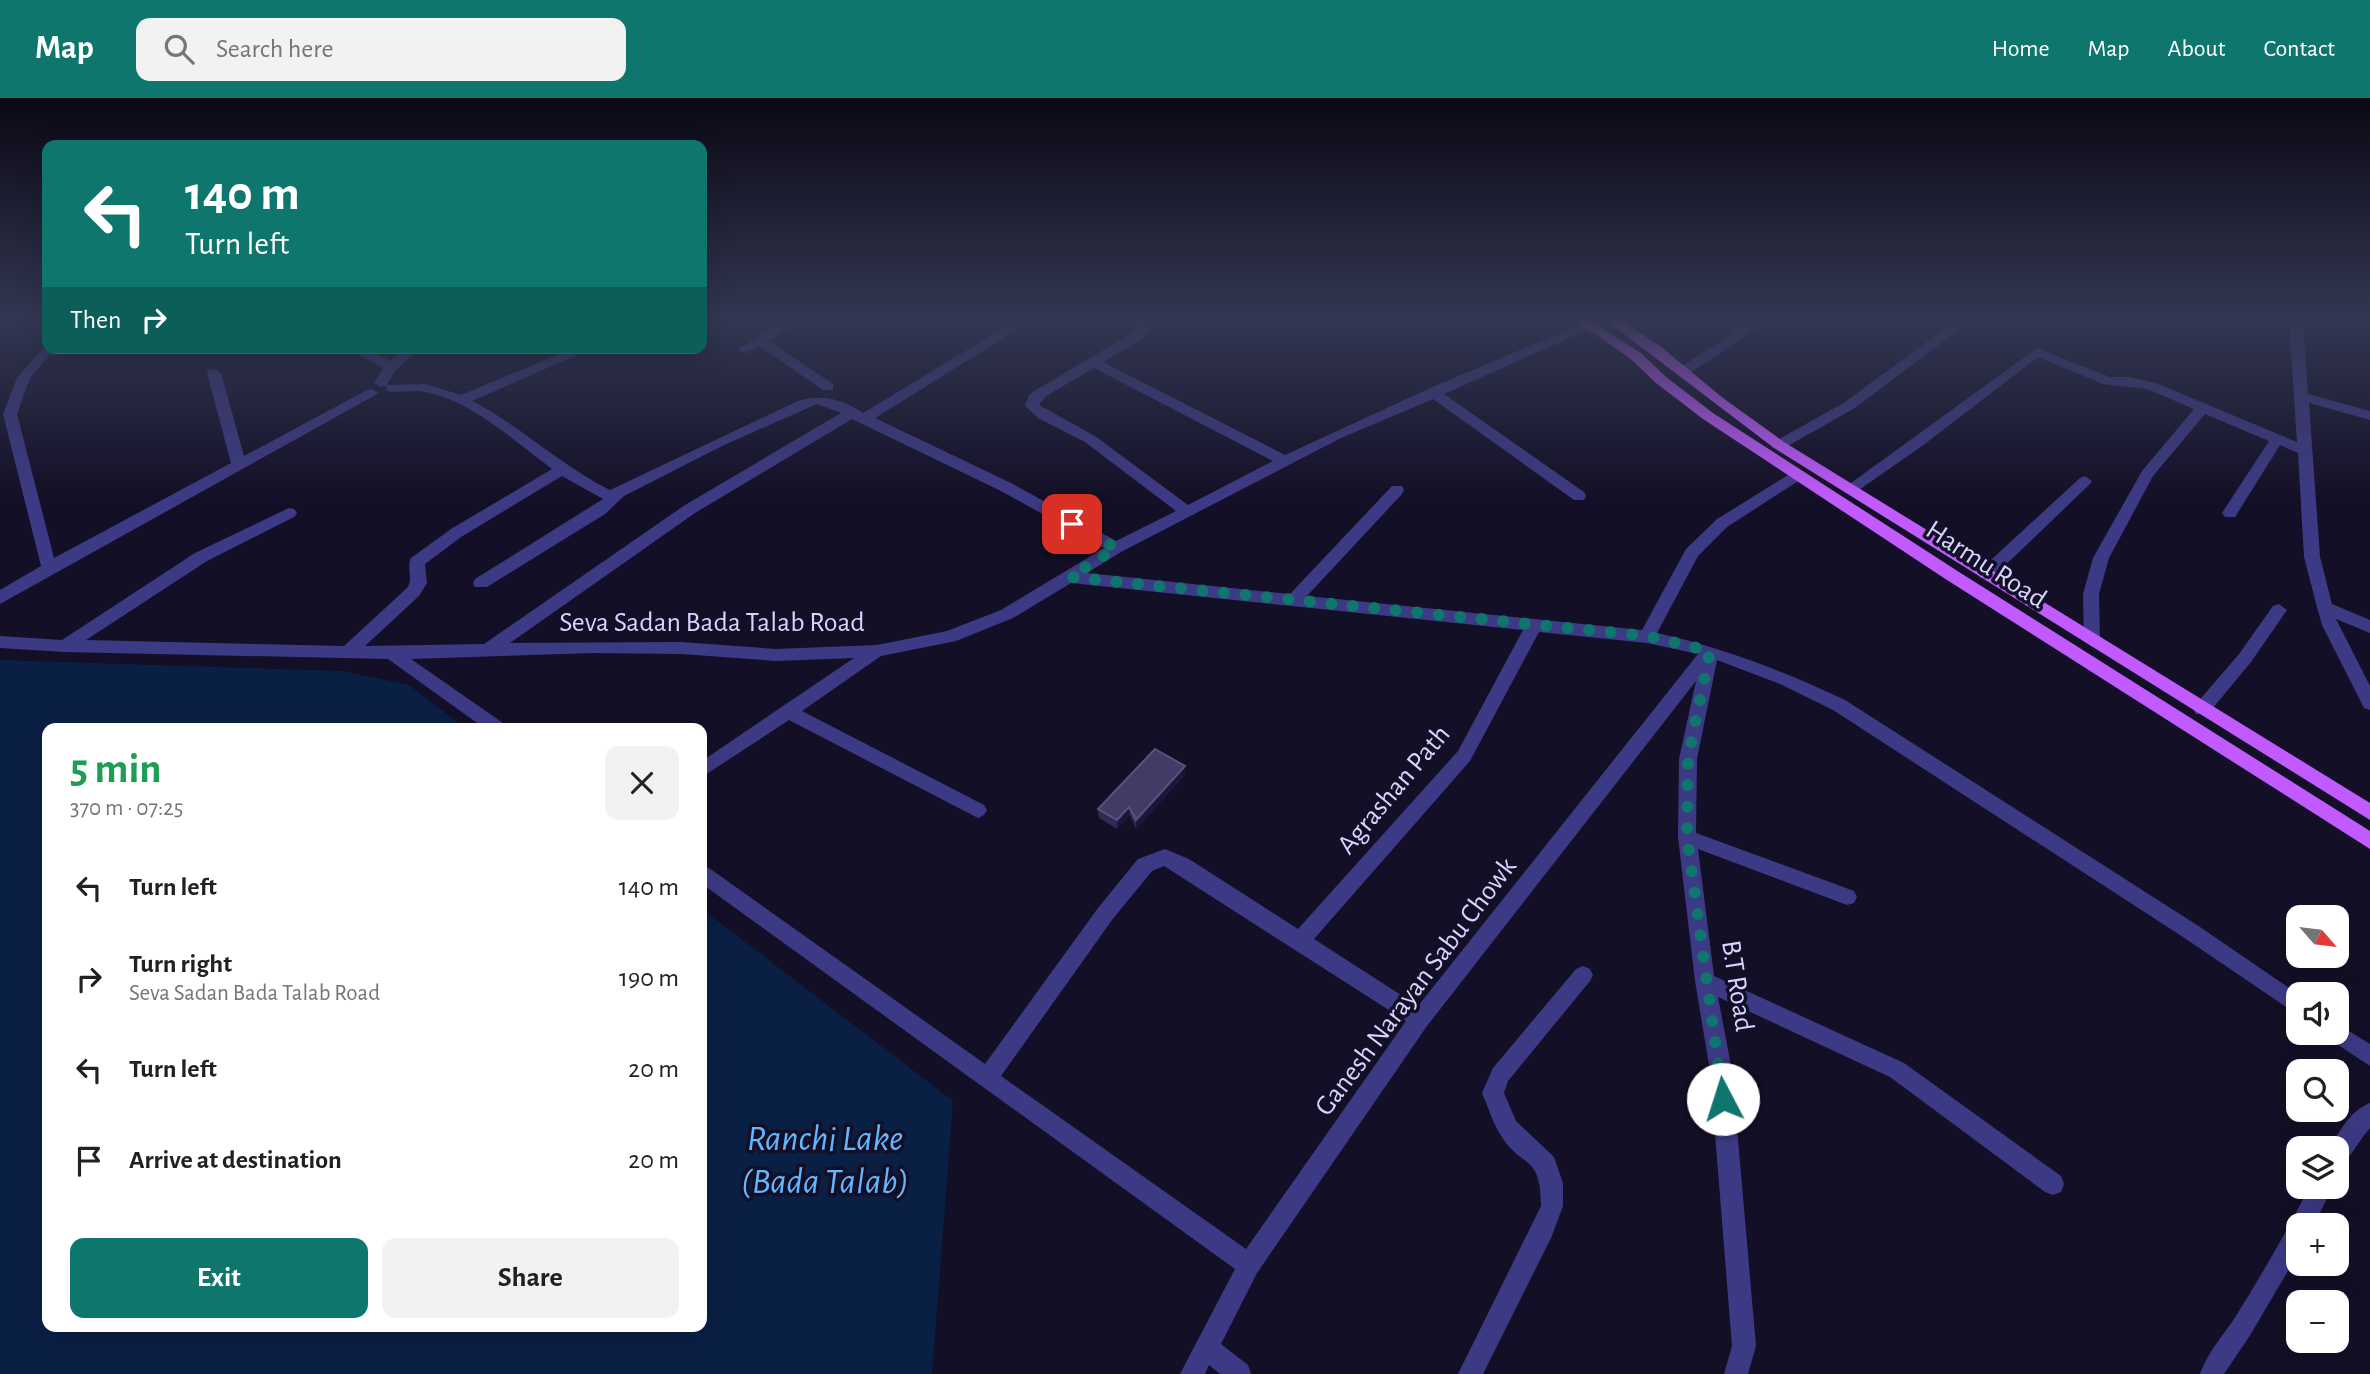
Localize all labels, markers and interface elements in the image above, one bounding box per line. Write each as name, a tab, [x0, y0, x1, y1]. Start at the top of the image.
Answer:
search box	[136, 18, 626, 81]
icon: search	[160, 30, 198, 68]
text: Map	[35, 32, 94, 65]
text: Search here	[216, 36, 334, 62]
text: Home	[1992, 37, 2050, 61]
text: Map	[2088, 37, 2130, 61]
text: About	[2168, 37, 2225, 61]
text: Contact	[2263, 37, 2335, 61]
icon: left	[70, 168, 161, 259]
text: 140 m	[185, 170, 300, 219]
text: Turn left	[185, 228, 289, 260]
icon: right	[135, 301, 173, 339]
text: Then	[70, 307, 121, 333]
pin	[1042, 494, 1102, 554]
icon: arrive	[1053, 505, 1091, 543]
street label: Harmu Road	[1921, 516, 2051, 614]
street label: Seva Sadan Bada Talab Road	[559, 609, 865, 637]
street label: Agrashan Path	[1332, 720, 1456, 860]
button: close	[605, 746, 679, 820]
text: 5 min	[70, 748, 162, 790]
text: 370 m · 07:25	[70, 797, 183, 820]
street label: Ganesh Narayan Sabu Chowk	[1310, 853, 1522, 1121]
icon: left	[70, 869, 108, 907]
text: Turn left	[129, 874, 217, 900]
text: 140 m	[619, 874, 679, 900]
north arrow	[2286, 905, 2348, 968]
map controls	[2286, 905, 2349, 1353]
street label: B.T Road	[1716, 938, 1758, 1034]
text: Turn right	[129, 951, 232, 977]
icon: right	[70, 960, 108, 998]
text: 190 m	[619, 965, 679, 991]
text: Seva Sadan Bada Talab Road	[129, 982, 380, 1005]
button: sound	[2286, 982, 2349, 1045]
icon: left	[70, 1051, 108, 1089]
text: Turn left	[129, 1056, 217, 1082]
text: 20 m	[628, 1056, 679, 1082]
button: search	[2286, 1059, 2349, 1122]
position arrow	[1686, 1062, 1760, 1136]
water label: Ranchi Lake (Bada Talab)	[741, 1120, 909, 1200]
button: layers	[2286, 1136, 2349, 1199]
icon: arrive	[70, 1142, 108, 1180]
text: Arrive at destination	[129, 1147, 342, 1173]
text: 20 m	[628, 1147, 679, 1173]
button: +	[2286, 1213, 2349, 1276]
button: Exit	[70, 1238, 368, 1318]
button: Share	[382, 1238, 679, 1318]
button: −	[2286, 1290, 2349, 1353]

